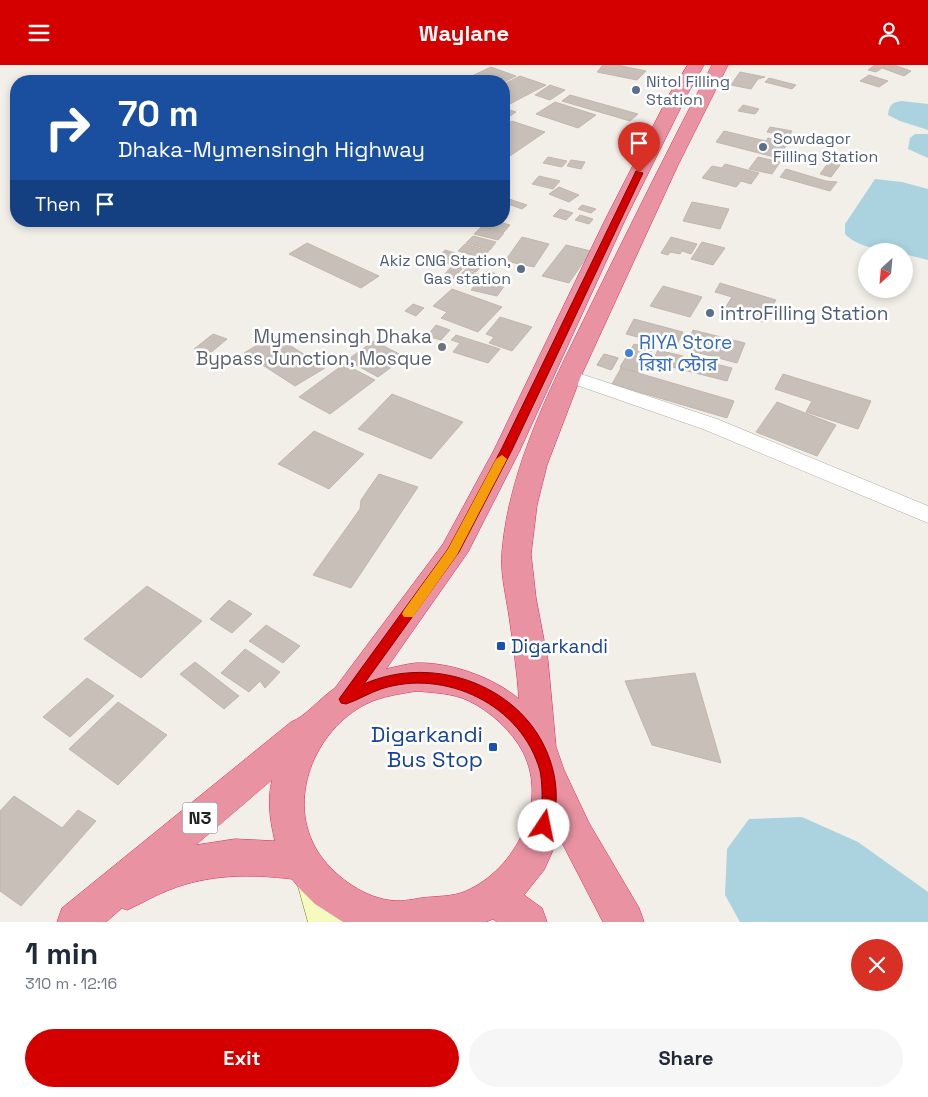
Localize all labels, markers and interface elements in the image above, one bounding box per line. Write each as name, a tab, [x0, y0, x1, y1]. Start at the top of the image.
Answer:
icon: menu	[25, 19, 53, 47]
text: Waylane	[419, 19, 509, 47]
icon: person	[875, 19, 903, 47]
place label: Nitol Filling Station	[646, 71, 730, 110]
marker: Nitol Filling Station	[630, 84, 642, 96]
text: 70 m	[118, 92, 199, 136]
icon: right	[35, 95, 100, 160]
pin	[618, 122, 660, 173]
place label: Sowdagor Filling Station	[773, 128, 878, 167]
icon: arrive	[625, 129, 653, 157]
text: Dhaka-Mymensingh Highway	[118, 135, 425, 163]
marker: Sowdagor Filling Station	[757, 141, 769, 153]
icon: arrive	[91, 190, 119, 218]
text: Then	[35, 192, 81, 217]
north arrow	[858, 243, 912, 297]
map controls	[858, 243, 913, 298]
place label: Akiz CNG Station, Gas station	[380, 250, 511, 289]
marker: Akiz CNG Station, Gas station	[515, 263, 527, 275]
place label: introFilling Station	[720, 301, 888, 326]
marker: introFilling Station	[704, 307, 716, 319]
place label: Mymensingh Dhaka Bypass Junction, Mosque	[196, 324, 432, 371]
place label: RIYA Store রিয়া স্টোর	[638, 330, 732, 377]
marker: Mymensingh Dhaka Bypass Junction, Mosque	[436, 341, 448, 353]
marker: RIYA Store রিয়া স্টোর	[623, 347, 635, 359]
place label: Digarkandi	[511, 634, 608, 659]
marker: Digarkandi	[495, 640, 507, 652]
place label: Digarkandi Bus Stop	[371, 720, 483, 773]
marker: Digarkandi Bus Stop	[487, 741, 499, 753]
position arrow	[517, 799, 569, 851]
road number: N3	[182, 803, 218, 833]
text: 1 min	[25, 934, 98, 973]
button: close	[851, 939, 903, 991]
text: 310 m · 12:16	[25, 973, 117, 994]
button: Exit	[25, 1029, 459, 1087]
button: Share	[469, 1029, 903, 1087]

